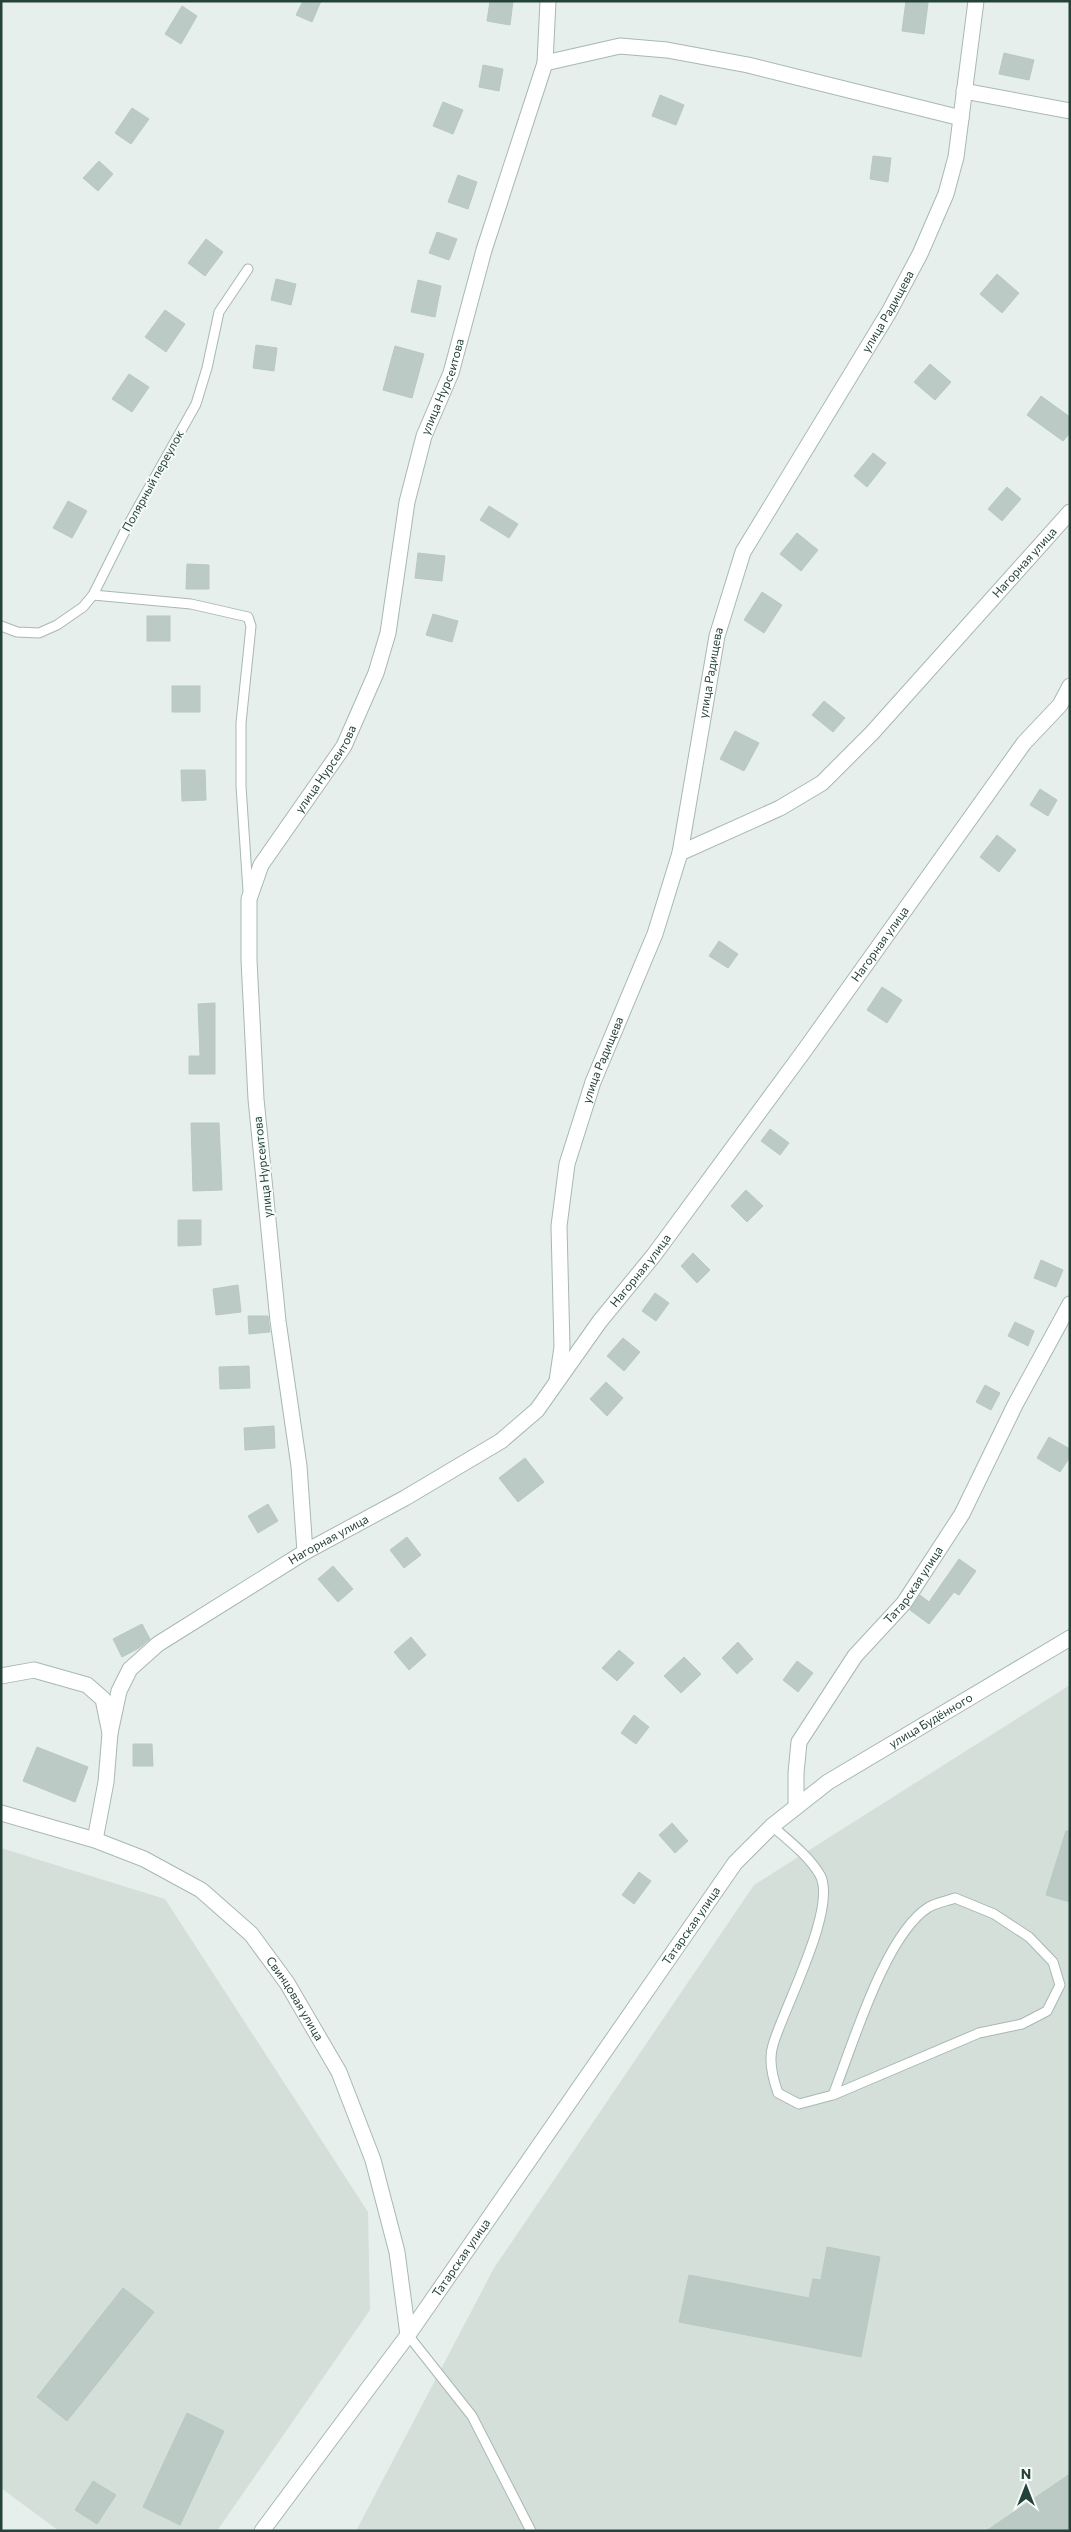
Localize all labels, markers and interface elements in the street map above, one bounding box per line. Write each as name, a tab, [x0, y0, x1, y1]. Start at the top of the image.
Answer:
street label: улица Радищева	[858, 268, 916, 355]
street label: улица Нурсеитова	[417, 337, 466, 437]
street label: Полярный переулок	[118, 427, 186, 534]
street label: Нагорная улица	[989, 524, 1059, 600]
street label: улица Радищева	[695, 625, 725, 719]
street label: улица Нурсеитова	[292, 723, 358, 815]
street label: Нагорная улица	[848, 903, 911, 984]
street label: улица Радищева	[579, 1014, 626, 1105]
street label: улица Нурсеитова	[250, 1116, 274, 1218]
street label: Нагорная улица	[607, 1231, 673, 1309]
street label: Нагорная улица	[285, 1511, 370, 1567]
street label: Татарская улица	[881, 1543, 945, 1626]
street label: улица Будённого	[886, 1690, 975, 1750]
street label: Татарская улица	[659, 1884, 722, 1967]
street label: Свинцовая улица	[264, 1953, 327, 2043]
street label: Татарская улица	[429, 2216, 492, 2299]
north arrow	[1001, 2462, 1051, 2512]
text: N	[1021, 2465, 1031, 2482]

